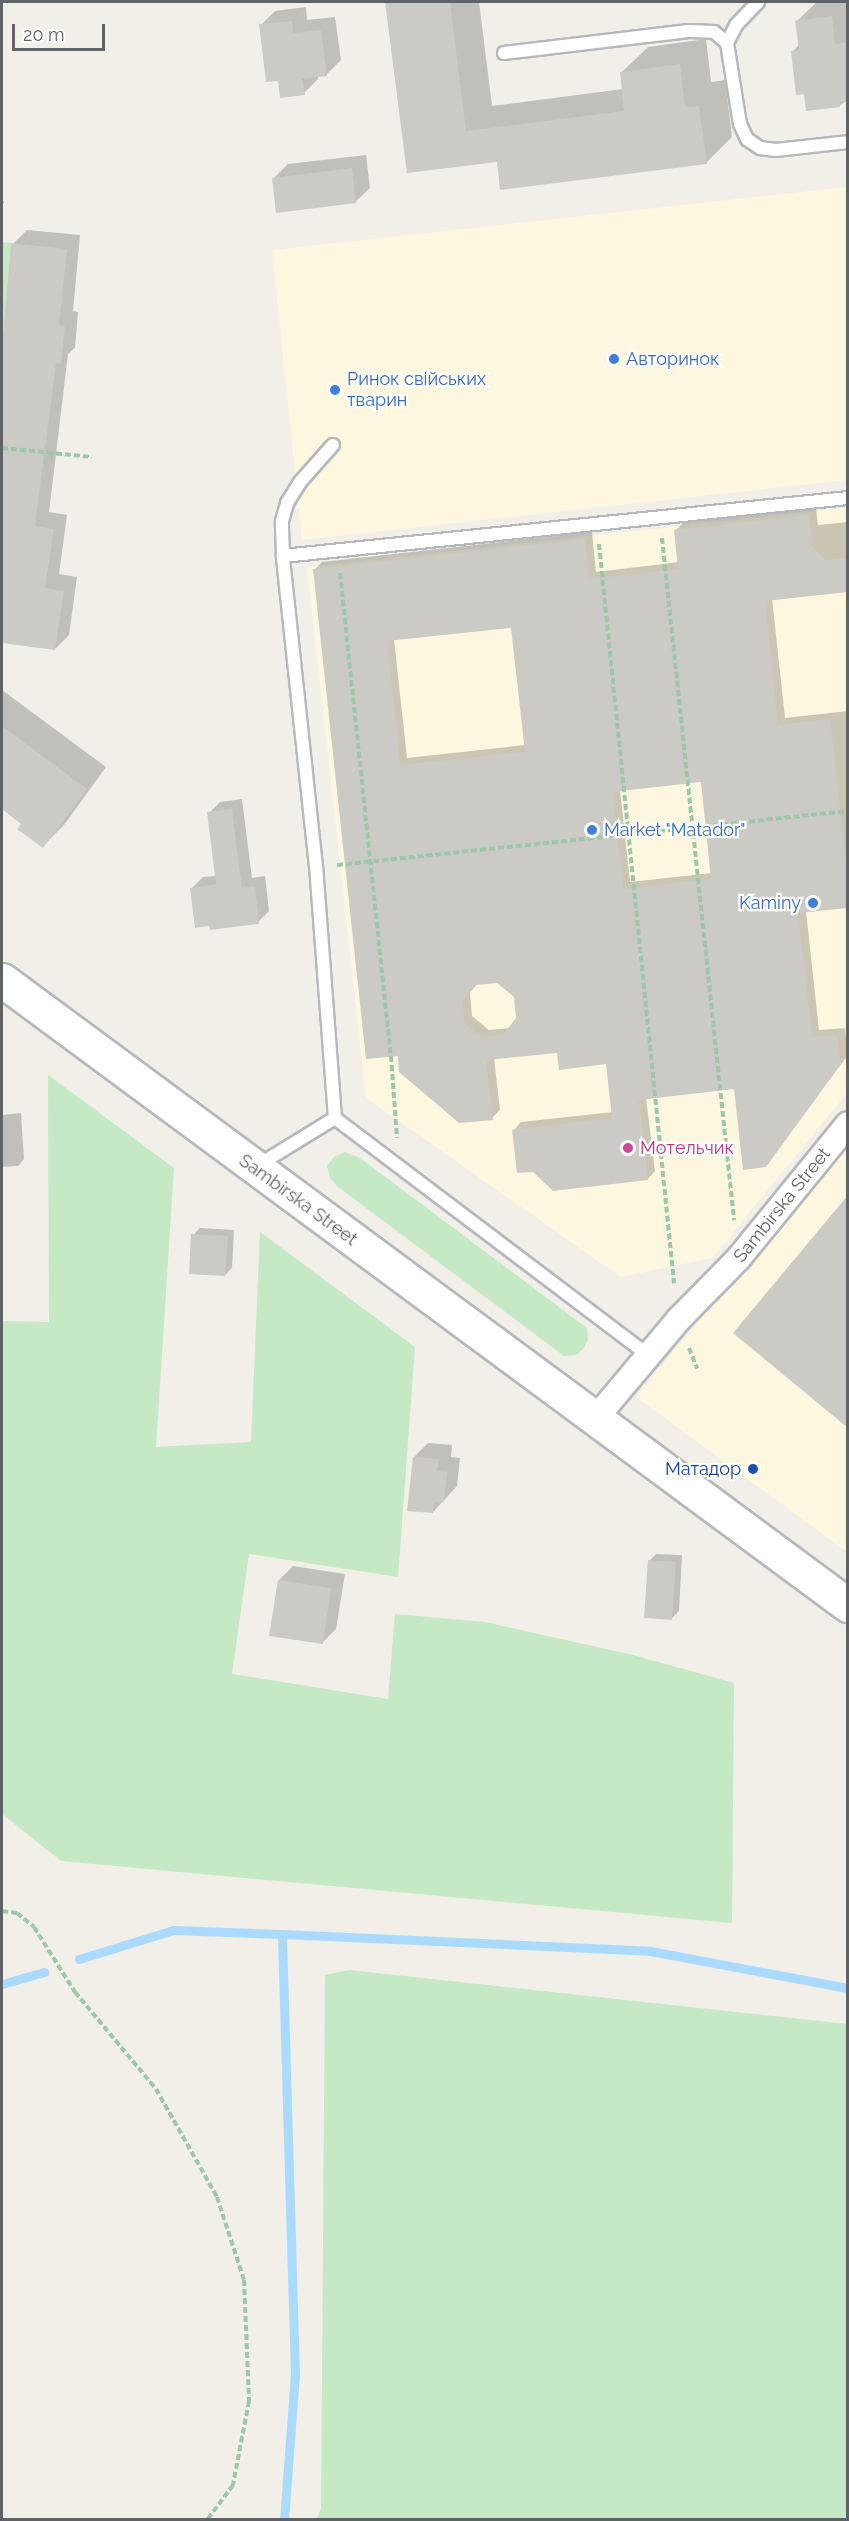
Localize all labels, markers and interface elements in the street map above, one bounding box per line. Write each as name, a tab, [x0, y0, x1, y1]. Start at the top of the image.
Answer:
scale bar	[15, 12, 108, 50]
text: 20 m	[23, 24, 65, 45]
place label: Авторинок	[626, 348, 719, 370]
marker: Авторинок	[607, 352, 621, 366]
place label: Ринок свійських тварин	[347, 369, 486, 412]
marker: Ринок свійських тварин	[328, 383, 342, 397]
place label: Market "Matador"	[604, 819, 746, 841]
marker: Market "Matador"	[585, 823, 599, 837]
place label: Kaminy	[739, 892, 801, 914]
marker: Kaminy	[806, 896, 820, 910]
place label: Мотельчик	[640, 1137, 734, 1159]
marker: Мотельчик	[621, 1141, 635, 1155]
street label: Sambirska Street	[729, 1143, 835, 1267]
street label: Sambirska Street	[235, 1150, 361, 1250]
place label: Матадор	[665, 1458, 741, 1480]
marker: Матадор	[746, 1462, 760, 1476]

